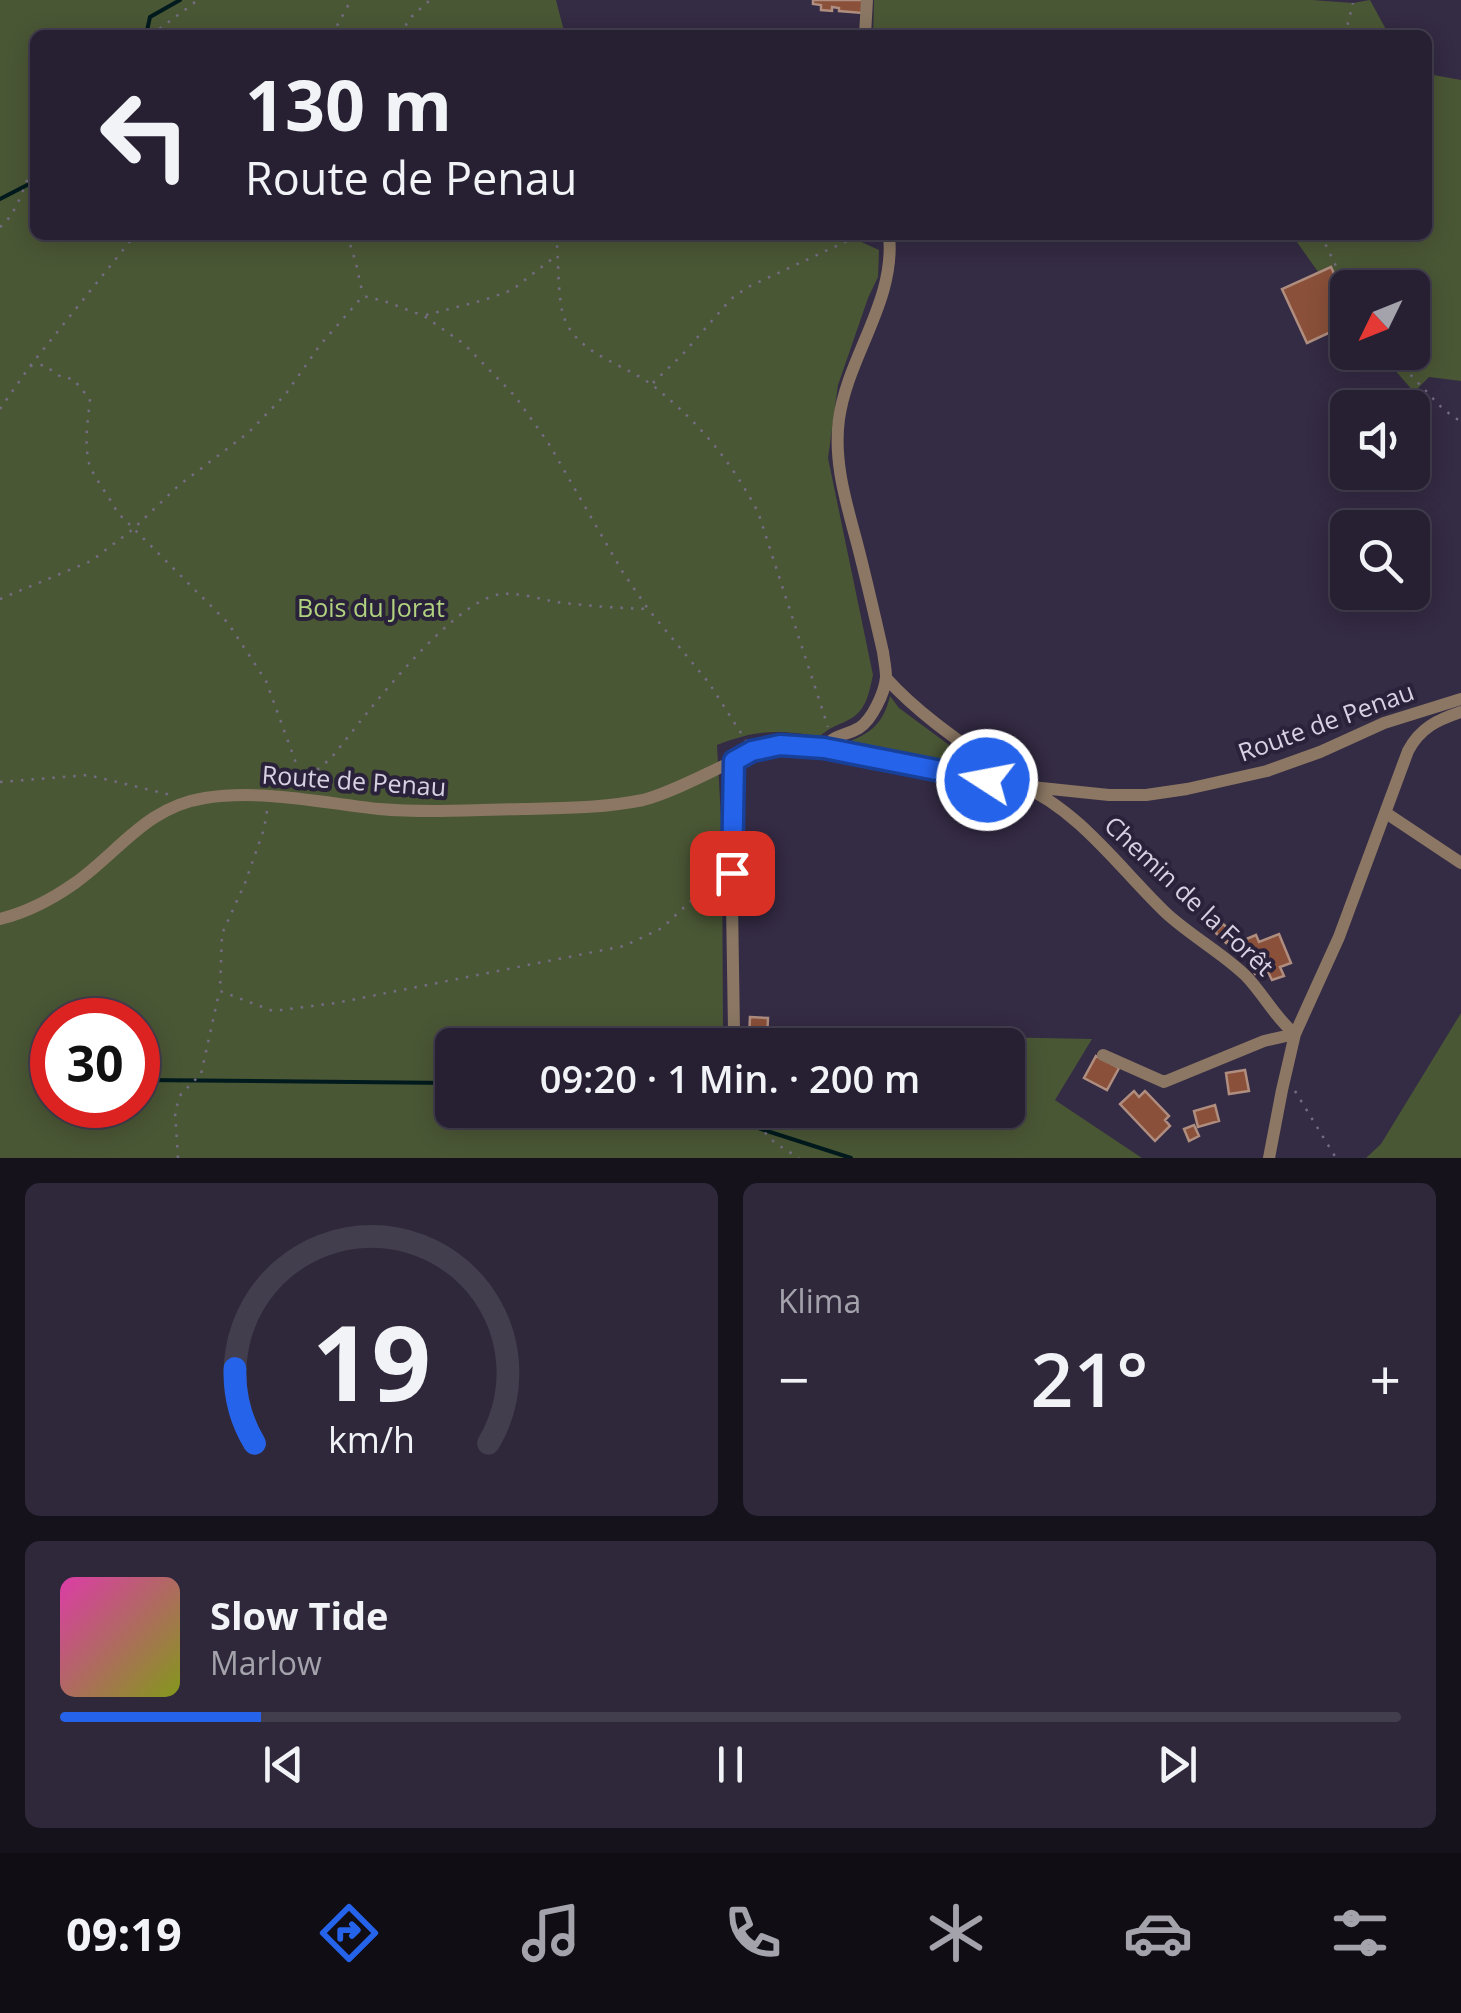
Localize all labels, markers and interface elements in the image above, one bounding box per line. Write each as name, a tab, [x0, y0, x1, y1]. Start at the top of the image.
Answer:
text: 130 m	[245, 56, 452, 152]
icon: left	[80, 70, 210, 200]
text: Route de Penau	[245, 147, 577, 208]
north arrow	[1330, 270, 1430, 370]
map controls	[1330, 270, 1430, 610]
button: sound	[1330, 390, 1430, 490]
button: search	[1330, 510, 1430, 610]
park label: Bois du Jorat	[297, 590, 445, 624]
street label: Route de Penau	[1233, 673, 1418, 769]
position arrow	[935, 728, 1039, 832]
street label: Route de Penau	[261, 757, 447, 803]
street label: Chemin de la Forêt	[1098, 808, 1282, 983]
pin	[690, 831, 775, 916]
icon: arrive	[705, 846, 760, 901]
speed limit sign: 30	[30, 998, 160, 1128]
text: 09:20 · 1 Min. · 200 m	[540, 1052, 920, 1104]
text: Klima	[778, 1279, 861, 1322]
text: 19	[312, 1290, 431, 1431]
text: 21°	[1031, 1327, 1148, 1429]
text: −	[778, 1341, 809, 1416]
text: +	[1370, 1341, 1401, 1416]
text: km/h	[328, 1415, 415, 1463]
text: Slow Tide	[210, 1589, 389, 1641]
text: Marlow	[210, 1641, 322, 1684]
icon: previous	[256, 1737, 311, 1792]
icon: pause	[703, 1737, 758, 1792]
icon: next	[1150, 1737, 1205, 1792]
icon: directions	[314, 1898, 384, 1968]
icon: music	[516, 1898, 586, 1968]
icon: phone	[718, 1898, 788, 1968]
icon: climate	[921, 1898, 991, 1968]
icon: car	[1123, 1898, 1193, 1968]
icon: filters	[1325, 1898, 1395, 1968]
text: 09:19	[66, 1903, 182, 1964]

